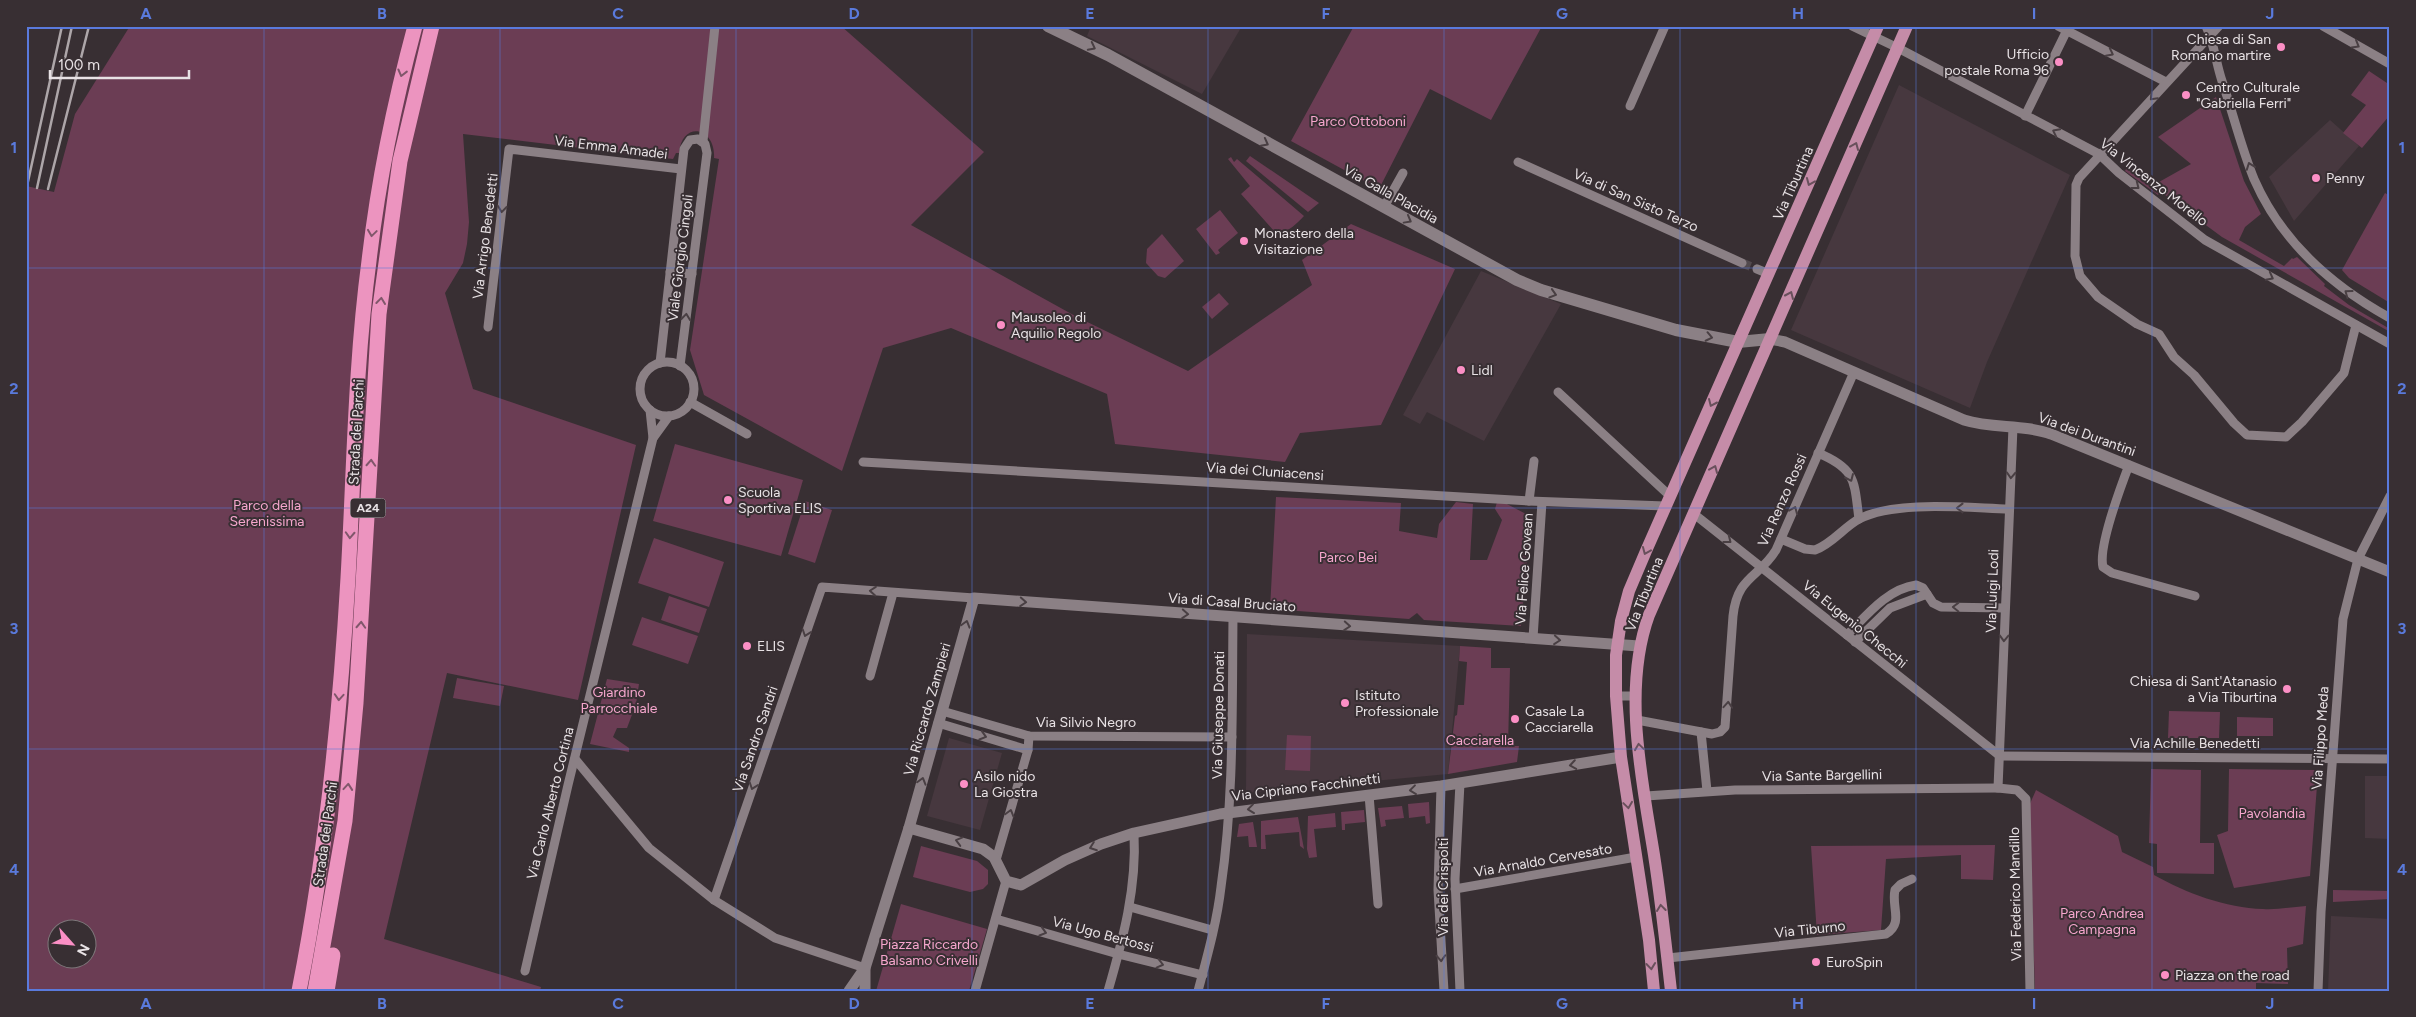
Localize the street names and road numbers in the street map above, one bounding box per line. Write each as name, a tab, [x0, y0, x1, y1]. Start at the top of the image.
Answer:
street label: Via Emma Amadei	[553, 132, 668, 163]
street label: Via Vincenzo Morello	[2096, 135, 2211, 230]
street label: Via Tiburtina	[1770, 144, 1817, 223]
street label: Via Galla Placidia	[1340, 161, 1441, 228]
street label: Via di San Sisto Terzo	[1571, 165, 1701, 236]
street label: Via Arrigo Benedetti	[469, 172, 502, 300]
street label: Viale Giorgio Cingoli	[664, 194, 697, 323]
street label: Strada dei Parchi	[345, 379, 368, 485]
street label: Via dei Durantini	[2036, 409, 2138, 460]
street label: Via Renzo Rossi	[1754, 451, 1810, 549]
street label: Via dei Cluniacensi	[1205, 459, 1324, 484]
road number: A24	[350, 498, 386, 518]
street label: Via Felice Govean	[1512, 512, 1537, 625]
street label: Via Luigi Lodi	[1983, 549, 2002, 633]
street label: Via Tiburtina	[1622, 554, 1667, 634]
street label: Via Eugenio Checchi	[1799, 577, 1911, 672]
street label: Via di Casal Bruciato	[1167, 590, 1297, 615]
street label: Via Riccardo Zampieri	[900, 641, 955, 778]
street label: Via Giuseppe Donati	[1209, 651, 1228, 779]
street label: Via Sandro Sandri	[729, 684, 782, 795]
street label: Via Filippo Meda	[2308, 686, 2333, 790]
street label: Via Silvio Negro	[1036, 714, 1136, 731]
street label: Via Carlo Alberto Cortina	[523, 725, 578, 881]
street label: Via Achille Benedetti	[2130, 735, 2260, 752]
street label: Via Sante Bargellini	[1762, 766, 1882, 785]
street label: Via Cipriano Facchinetti	[1231, 770, 1381, 805]
street label: Strada dei Parchi	[310, 781, 341, 888]
street label: Via Federico Mandillo	[2006, 827, 2025, 961]
street label: Via dei Crispolti	[1435, 838, 1452, 936]
street label: Via Arnaldo Cervesato	[1473, 840, 1613, 881]
street label: Via Ugo Bertossi	[1051, 913, 1155, 956]
street label: Via Tiburno	[1774, 917, 1846, 942]

